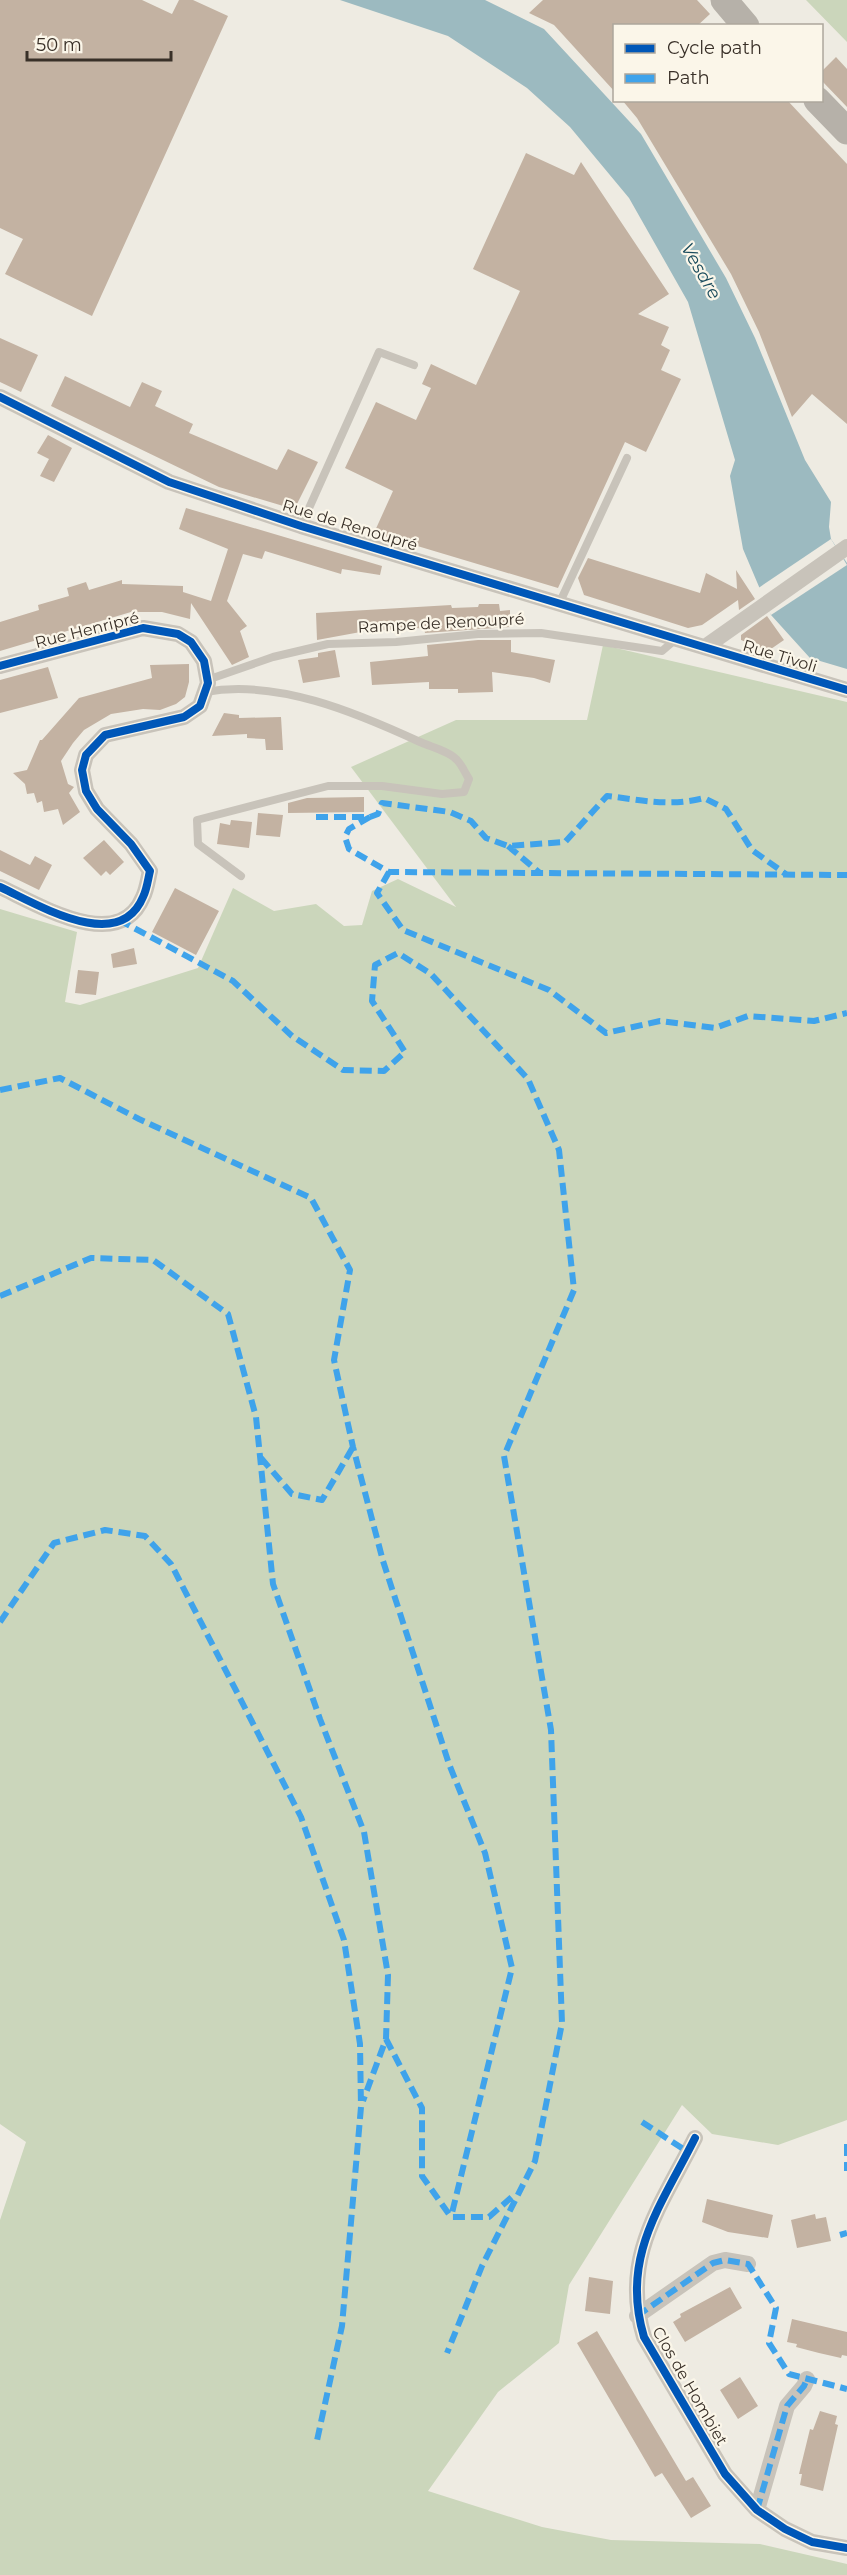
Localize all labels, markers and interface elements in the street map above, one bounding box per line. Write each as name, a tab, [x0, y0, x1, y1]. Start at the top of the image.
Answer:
scale bar	[27, 24, 171, 62]
legend	[613, 24, 823, 102]
text: 50 m	[36, 34, 82, 56]
text: Cycle path	[667, 37, 762, 59]
text: Path	[667, 67, 710, 89]
water label: Vesdre	[676, 239, 726, 303]
street label: Rue de Renoupré	[280, 495, 420, 555]
street label: Rue Henripré	[33, 608, 141, 652]
street label: Rampe de Renoupré	[357, 609, 525, 637]
street label: Rue Tivoli	[741, 636, 819, 676]
street label: Clos de Hombiet	[648, 2323, 732, 2449]

